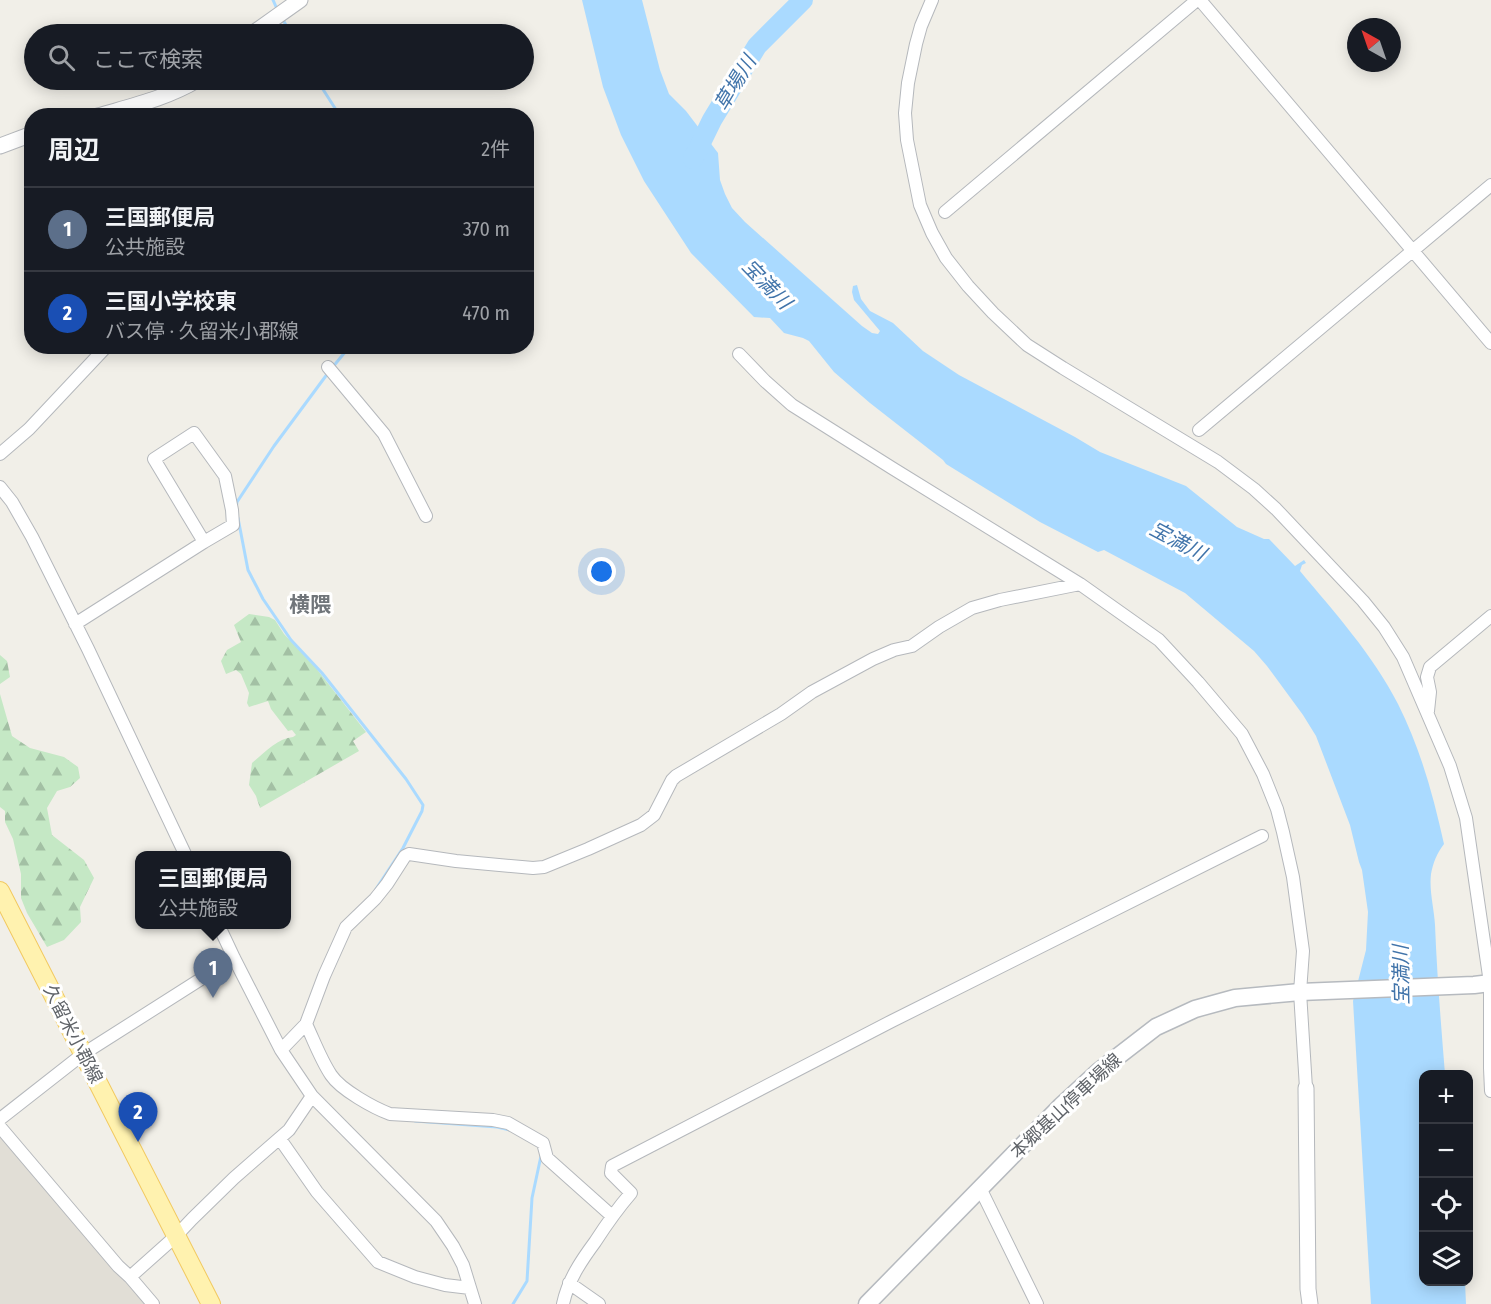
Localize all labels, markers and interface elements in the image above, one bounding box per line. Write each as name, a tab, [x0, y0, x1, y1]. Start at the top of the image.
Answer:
north arrow	[1347, 18, 1401, 72]
search box	[24, 24, 534, 90]
icon: search	[45, 41, 78, 74]
text: ここで検索	[93, 46, 203, 73]
water label: 草場川	[709, 49, 762, 115]
text: 周辺	[48, 135, 100, 166]
text: 2件	[481, 137, 510, 161]
text: 三国郵便局	[105, 204, 215, 231]
text: 1	[63, 217, 72, 241]
text: 370 m	[463, 217, 510, 241]
text: 公共施設	[105, 235, 185, 259]
water label: 宝満川	[738, 254, 798, 315]
text: 三国小学校東	[105, 288, 237, 315]
text: 2	[63, 301, 72, 325]
text: 470 m	[462, 301, 510, 325]
text: バス停 · 久留米小郡線	[105, 319, 299, 343]
water label: 宝満川	[1146, 516, 1212, 567]
your location	[587, 557, 616, 586]
district label: 横隈	[289, 592, 331, 618]
popup	[135, 851, 291, 929]
text: 三国郵便局	[158, 865, 268, 892]
text: 公共施設	[158, 896, 238, 920]
water label: 宝満川	[1388, 943, 1414, 1005]
pin: 1	[194, 948, 232, 998]
street label: 久留米小郡線	[39, 981, 107, 1087]
street label: 本郷基山停車場線	[1006, 1049, 1126, 1163]
map controls	[1419, 1070, 1473, 1286]
button: +	[1419, 1070, 1473, 1124]
pin: 2	[118, 1092, 158, 1142]
button: −	[1419, 1124, 1473, 1178]
button: locate	[1419, 1178, 1473, 1232]
button: layers	[1419, 1232, 1473, 1286]

